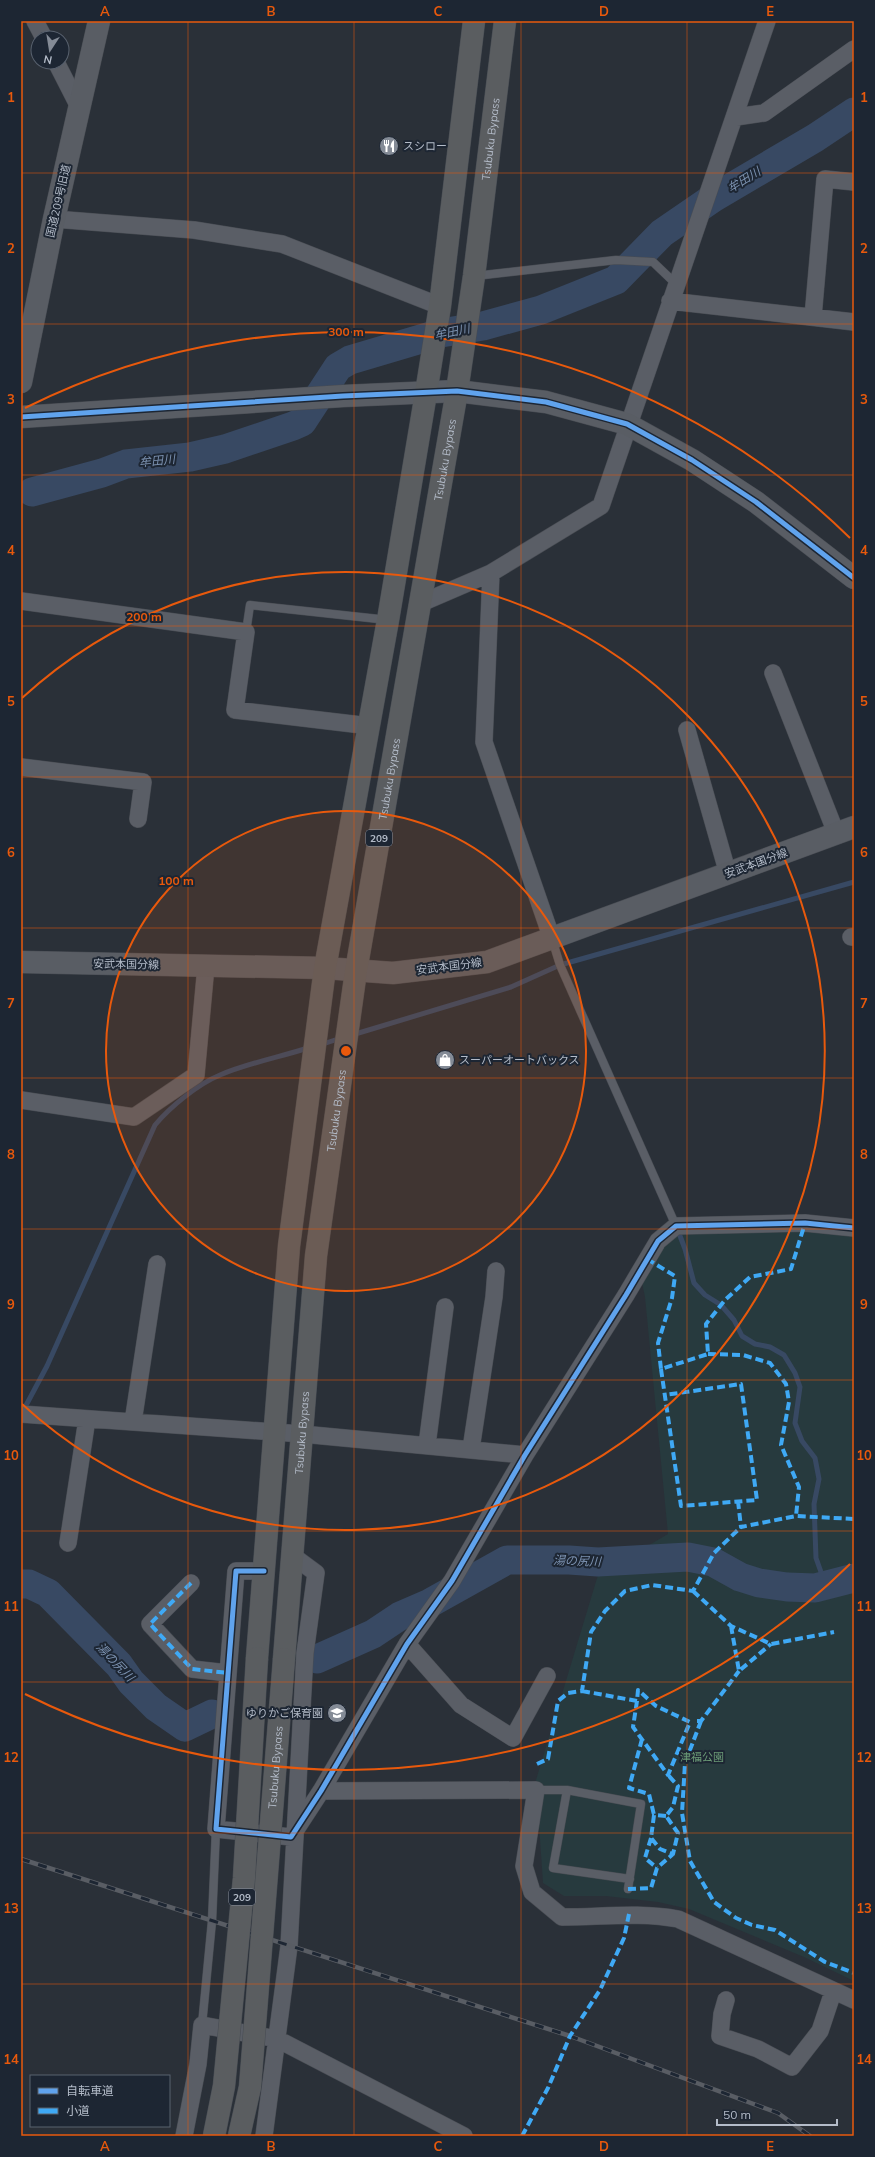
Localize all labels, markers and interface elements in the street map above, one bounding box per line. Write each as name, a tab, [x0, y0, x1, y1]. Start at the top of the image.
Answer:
text: A	[100, 3, 110, 19]
text: B	[267, 3, 276, 19]
text: C	[434, 3, 443, 19]
text: D	[599, 3, 609, 19]
text: E	[766, 3, 774, 19]
north arrow	[30, 30, 70, 70]
text: N	[42, 52, 53, 67]
text: 1	[7, 89, 15, 105]
text: 1	[860, 89, 868, 105]
street label: Tsubuku Bypass	[479, 97, 503, 181]
restaurant icon: スシロー	[378, 135, 400, 157]
place label: スシロー	[403, 139, 447, 153]
street label: 国道209号旧道	[43, 163, 73, 239]
water label: 牟田川	[724, 163, 765, 195]
text: 2	[7, 240, 15, 256]
text: 2	[860, 240, 868, 256]
water label: 牟田川	[433, 320, 473, 343]
text: 300 m	[328, 324, 364, 339]
text: 3	[7, 391, 15, 407]
text: 3	[860, 391, 868, 407]
street label: Tsubuku Bypass	[431, 418, 459, 502]
water label: 牟田川	[138, 451, 178, 470]
text: 4	[7, 542, 15, 558]
text: 4	[860, 542, 868, 558]
text: 200 m	[126, 609, 162, 624]
text: 5	[7, 693, 15, 709]
text: 5	[860, 693, 868, 709]
street label: Tsubuku Bypass	[375, 737, 403, 821]
road number: 209	[366, 830, 392, 846]
text: 6	[7, 844, 15, 860]
text: 6	[860, 844, 868, 860]
street label: 安武本国分線	[723, 845, 789, 881]
text: 100 m	[158, 873, 194, 888]
street label: 安武本国分線	[415, 955, 483, 977]
street label: 安武本国分線	[93, 956, 159, 972]
text: 7	[7, 995, 15, 1011]
text: 7	[860, 995, 868, 1011]
centre of rings	[339, 1044, 353, 1058]
shop icon: スーパーオートバックス	[434, 1049, 456, 1071]
place label: スーパーオートバックス	[459, 1053, 580, 1067]
street label: Tsubuku Bypass	[324, 1069, 349, 1153]
text: 8	[7, 1146, 15, 1162]
text: 8	[860, 1146, 868, 1162]
text: 9	[7, 1296, 15, 1312]
text: 9	[860, 1296, 868, 1312]
street label: Tsubuku Bypass	[292, 1391, 312, 1475]
text: 10	[3, 1447, 19, 1463]
text: 10	[856, 1447, 872, 1463]
water label: 湯の尻川	[553, 1552, 603, 1569]
text: 11	[3, 1598, 19, 1614]
text: 11	[856, 1598, 872, 1614]
water label: 湯の尻川	[93, 1639, 139, 1686]
school or university icon: ゆりかご保育園	[326, 1702, 348, 1724]
place label: ゆりかご保育園	[246, 1706, 323, 1720]
street label: Tsubuku Bypass	[265, 1725, 286, 1809]
text: 12	[3, 1749, 19, 1765]
text: 12	[856, 1749, 872, 1765]
park label: 津福公園	[680, 1750, 724, 1764]
road number: 209	[229, 1889, 255, 1905]
text: 13	[3, 1900, 19, 1916]
text: 13	[856, 1900, 872, 1916]
text: 14	[3, 2051, 19, 2067]
text: 14	[856, 2051, 872, 2067]
legend	[30, 2075, 170, 2127]
text: 自転車道	[66, 2083, 114, 2098]
scale bar	[717, 2101, 837, 2127]
text: 小道	[66, 2103, 90, 2118]
text: 50 m	[723, 2107, 751, 2122]
text: A	[100, 2138, 110, 2154]
text: B	[267, 2138, 276, 2154]
text: C	[434, 2138, 443, 2154]
text: D	[599, 2138, 609, 2154]
text: E	[766, 2138, 774, 2154]

